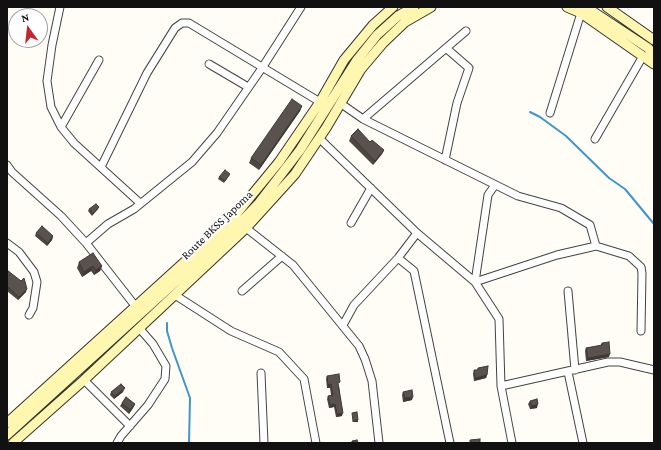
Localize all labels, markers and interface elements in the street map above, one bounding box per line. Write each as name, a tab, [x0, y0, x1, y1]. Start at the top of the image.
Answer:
north arrow	[8, 8, 48, 48]
text: N	[20, 11, 30, 24]
street label: Route BKSS Japoma	[178, 187, 256, 263]

